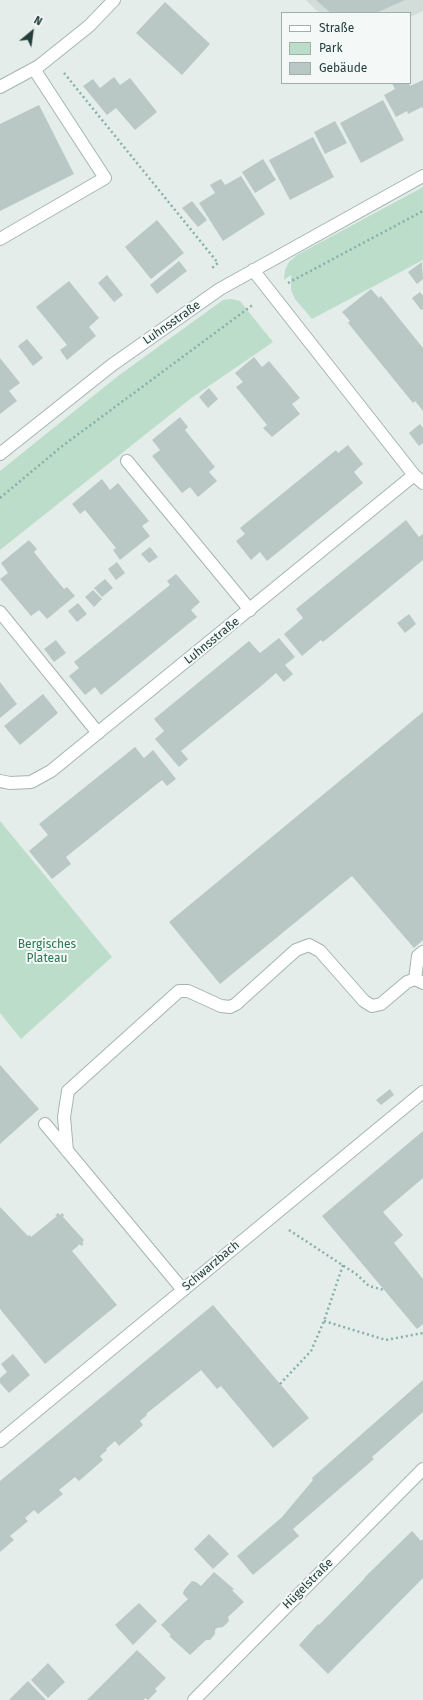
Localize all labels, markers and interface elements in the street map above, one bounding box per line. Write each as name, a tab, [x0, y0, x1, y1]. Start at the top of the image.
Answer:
north arrow	[12, 12, 52, 52]
legend	[281, 12, 411, 84]
text: N	[32, 14, 44, 29]
text: Straße	[319, 21, 354, 35]
text: Park	[319, 41, 343, 55]
text: Gebäude	[319, 61, 367, 75]
street label: Luhnsstraße	[141, 298, 203, 348]
street label: Luhnsstraße	[182, 614, 242, 668]
park label: Bergisches Plateau	[18, 938, 76, 966]
street label: Schwarzbach	[179, 1238, 243, 1294]
street label: Hügelstraße	[280, 1556, 336, 1612]

